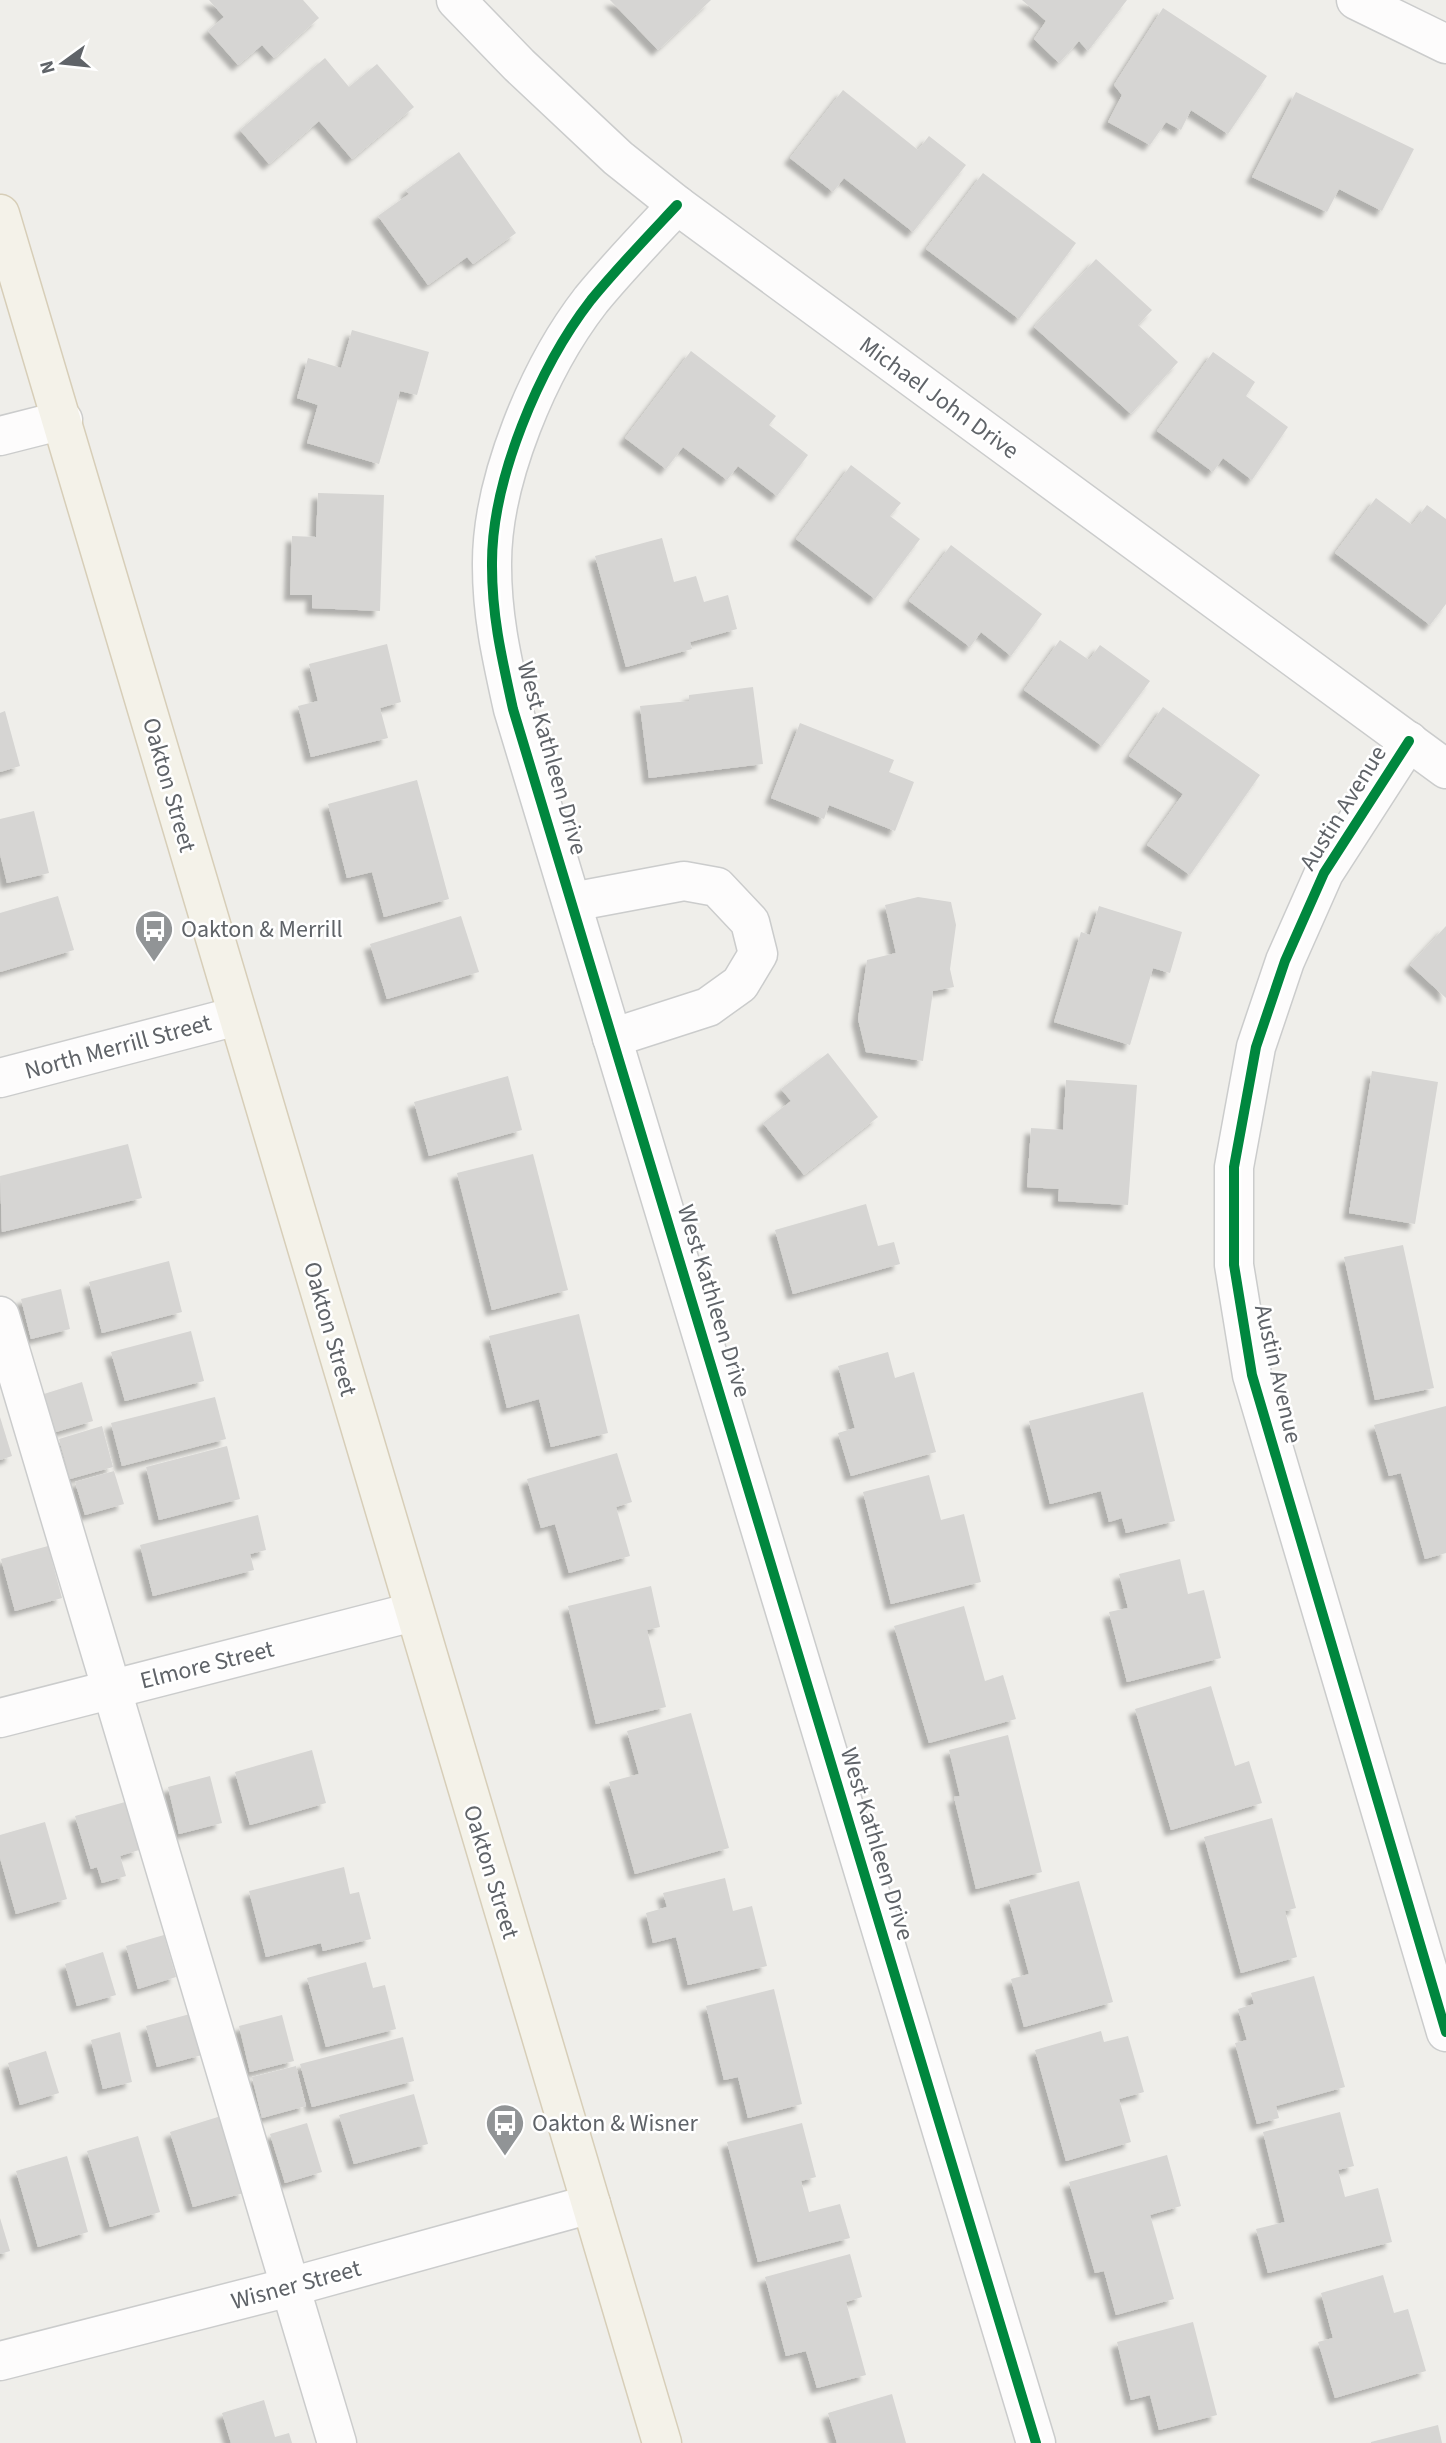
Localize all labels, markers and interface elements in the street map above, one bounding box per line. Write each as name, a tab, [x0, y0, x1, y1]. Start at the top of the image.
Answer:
north arrow	[28, 28, 98, 98]
text: N	[33, 57, 63, 77]
street label: Michael John Drive	[852, 328, 1026, 468]
street label: West Kathleen Drive	[508, 657, 596, 859]
street label: Oakton Street	[133, 714, 205, 856]
street label: Austin Avenue	[1291, 739, 1395, 877]
bus stop icon: Oakton & Merrill	[133, 908, 175, 963]
place label: Oakton & Merrill	[181, 912, 343, 947]
street label: North Merrill Street	[21, 1005, 215, 1089]
street label: West Kathleen Drive	[668, 1200, 760, 1402]
street label: Oakton Street	[294, 1258, 366, 1400]
street label: Austin Avenue	[1245, 1301, 1311, 1447]
street label: Elmore Street	[136, 1631, 278, 1699]
street label: West Kathleen Drive	[831, 1743, 923, 1945]
street label: Oakton Street	[454, 1801, 528, 1943]
bus stop icon: Oakton & Wisner	[484, 2102, 526, 2157]
place label: Oakton & Wisner	[532, 2106, 698, 2141]
street label: Wisner Street	[227, 2251, 365, 2319]

